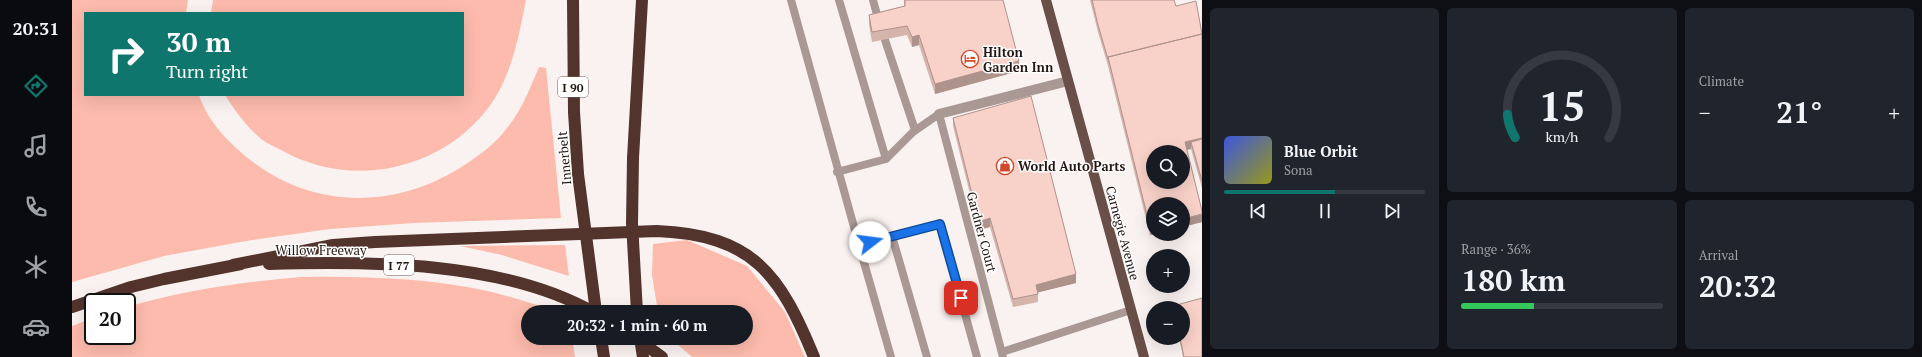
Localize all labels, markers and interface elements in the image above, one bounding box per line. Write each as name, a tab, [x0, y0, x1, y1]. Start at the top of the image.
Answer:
text: 20:31	[13, 16, 59, 40]
text: 30 m	[166, 23, 231, 60]
icon: right	[100, 28, 152, 80]
place label: Hilton Garden Inn	[983, 43, 1054, 76]
hotel icon: Hilton Garden Inn	[960, 49, 980, 69]
text: Turn right	[166, 59, 248, 83]
icon: directions	[22, 72, 50, 100]
text: Climate	[1699, 72, 1744, 90]
road number: I 90	[558, 77, 588, 97]
text: 15	[1538, 78, 1585, 133]
text: 21°	[1776, 92, 1822, 132]
text: −	[1699, 98, 1710, 127]
text: +	[1888, 98, 1900, 127]
text: km/h	[1545, 127, 1579, 146]
street label: Innerbelt	[553, 130, 575, 186]
icon: music	[22, 132, 50, 160]
text: Blue Orbit	[1284, 141, 1358, 161]
map controls	[1146, 145, 1190, 345]
button: search	[1146, 145, 1190, 189]
shop icon: World Auto Parts	[995, 156, 1015, 176]
place label: World Auto Parts	[1018, 157, 1125, 175]
text: Sona	[1284, 161, 1312, 179]
street label: Carnegie Avenue	[1102, 184, 1144, 282]
street label: Gardner Court	[963, 190, 1001, 274]
icon: phone	[22, 193, 50, 221]
button: layers	[1146, 197, 1190, 241]
icon: previous	[1247, 200, 1269, 222]
icon: pause	[1314, 200, 1336, 222]
icon: next	[1381, 200, 1403, 222]
position arrow	[849, 221, 891, 263]
text: Range · 36%	[1461, 240, 1531, 258]
street label: Willow Freeway	[275, 241, 367, 259]
text: Arrival	[1699, 246, 1739, 264]
button: +	[1146, 249, 1190, 293]
icon: climate	[22, 253, 50, 281]
road number: I 77	[384, 255, 414, 275]
text: 180 km	[1461, 260, 1566, 300]
text: 20:32	[1699, 266, 1777, 306]
pin	[944, 281, 978, 315]
icon: arrive	[950, 287, 972, 309]
speed limit sign: 20	[84, 293, 136, 345]
button: −	[1146, 301, 1190, 345]
icon: car	[22, 313, 50, 341]
text: 20:32 · 1 min · 60 m	[567, 315, 707, 335]

